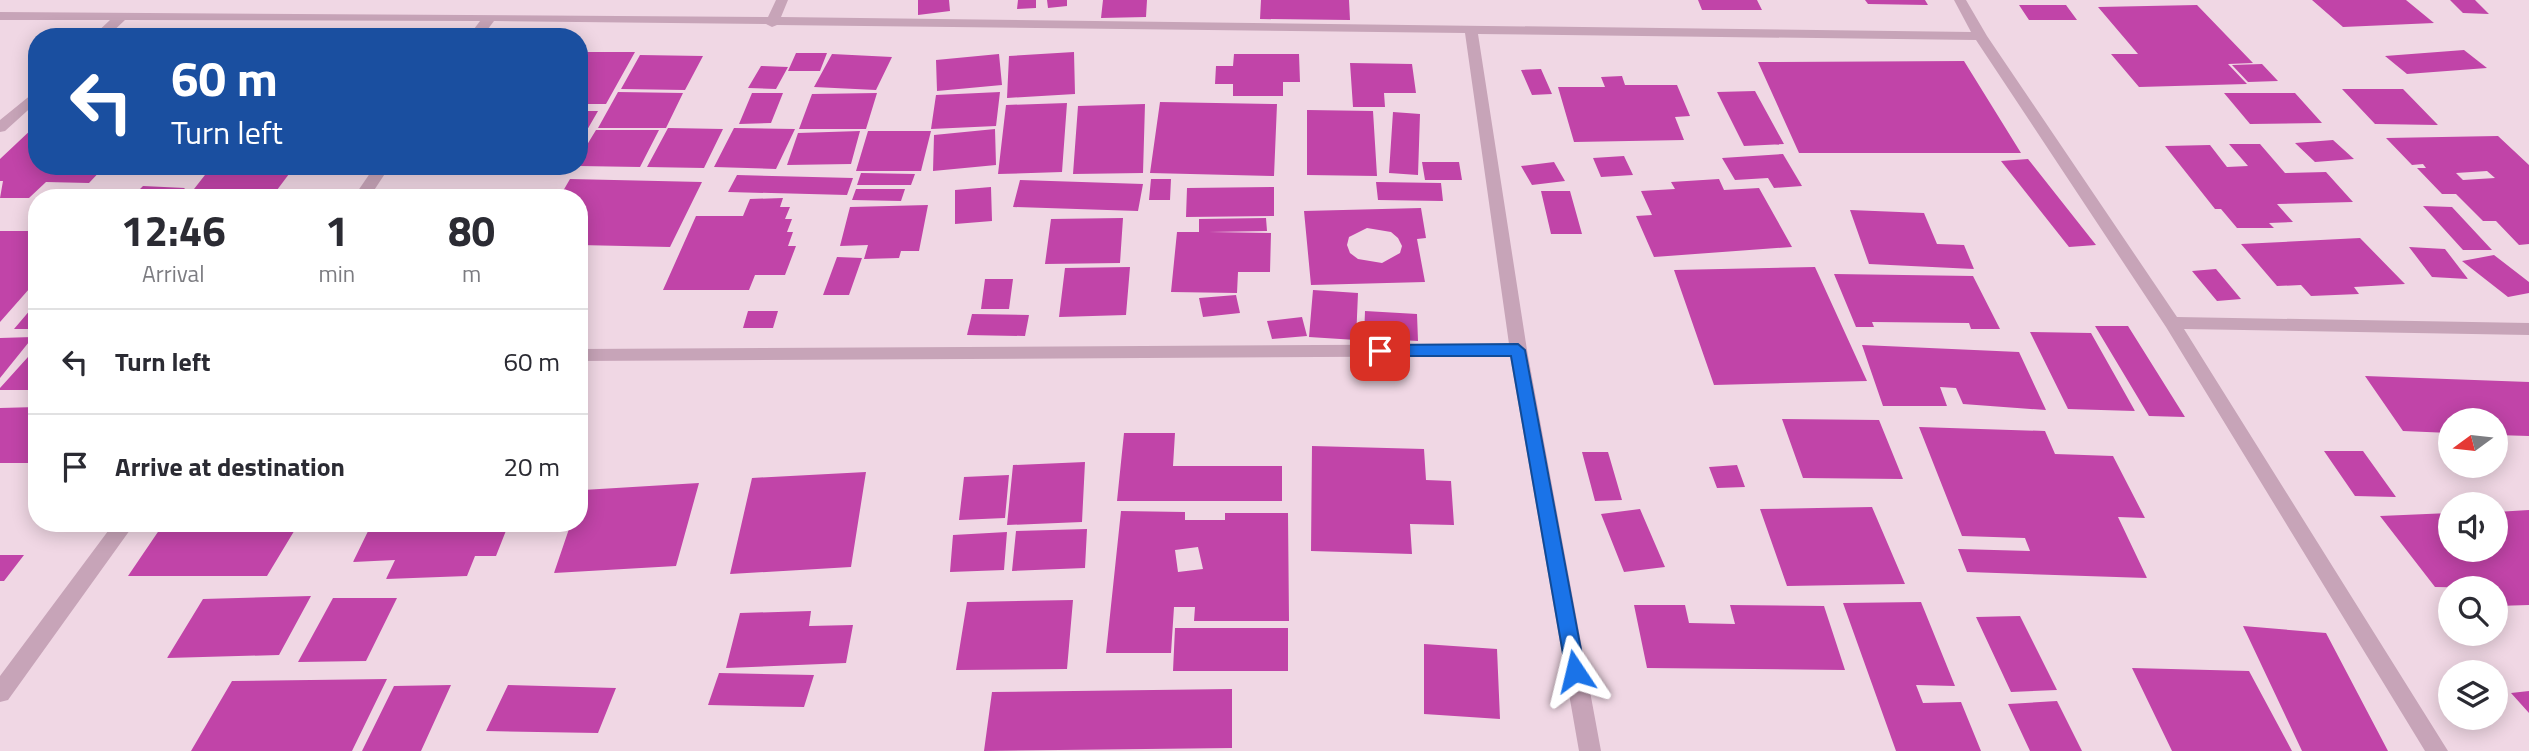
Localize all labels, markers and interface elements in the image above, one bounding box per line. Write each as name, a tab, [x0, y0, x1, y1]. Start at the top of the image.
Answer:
text: 60 m	[171, 40, 278, 115]
icon: left	[56, 56, 147, 147]
text: Turn left	[171, 108, 283, 156]
text: 12:46	[121, 198, 226, 262]
text: 1	[325, 198, 349, 262]
text: 80	[448, 198, 495, 262]
text: Arrival	[142, 256, 204, 291]
text: min	[319, 256, 355, 291]
text: m	[462, 256, 481, 291]
pin	[1350, 321, 1410, 381]
icon: arrive	[1361, 332, 1399, 370]
text: Turn left	[115, 342, 210, 381]
text: 60 m	[503, 342, 560, 381]
icon: left	[56, 343, 94, 381]
north arrow	[2438, 408, 2508, 478]
map controls	[2438, 408, 2508, 730]
text: Arrive at destination	[115, 447, 345, 486]
text: 20 m	[503, 447, 560, 486]
icon: arrive	[56, 448, 94, 486]
button: sound	[2438, 492, 2508, 562]
button: search	[2438, 576, 2508, 646]
position arrow	[1538, 634, 1612, 708]
button: layers	[2438, 660, 2508, 730]

